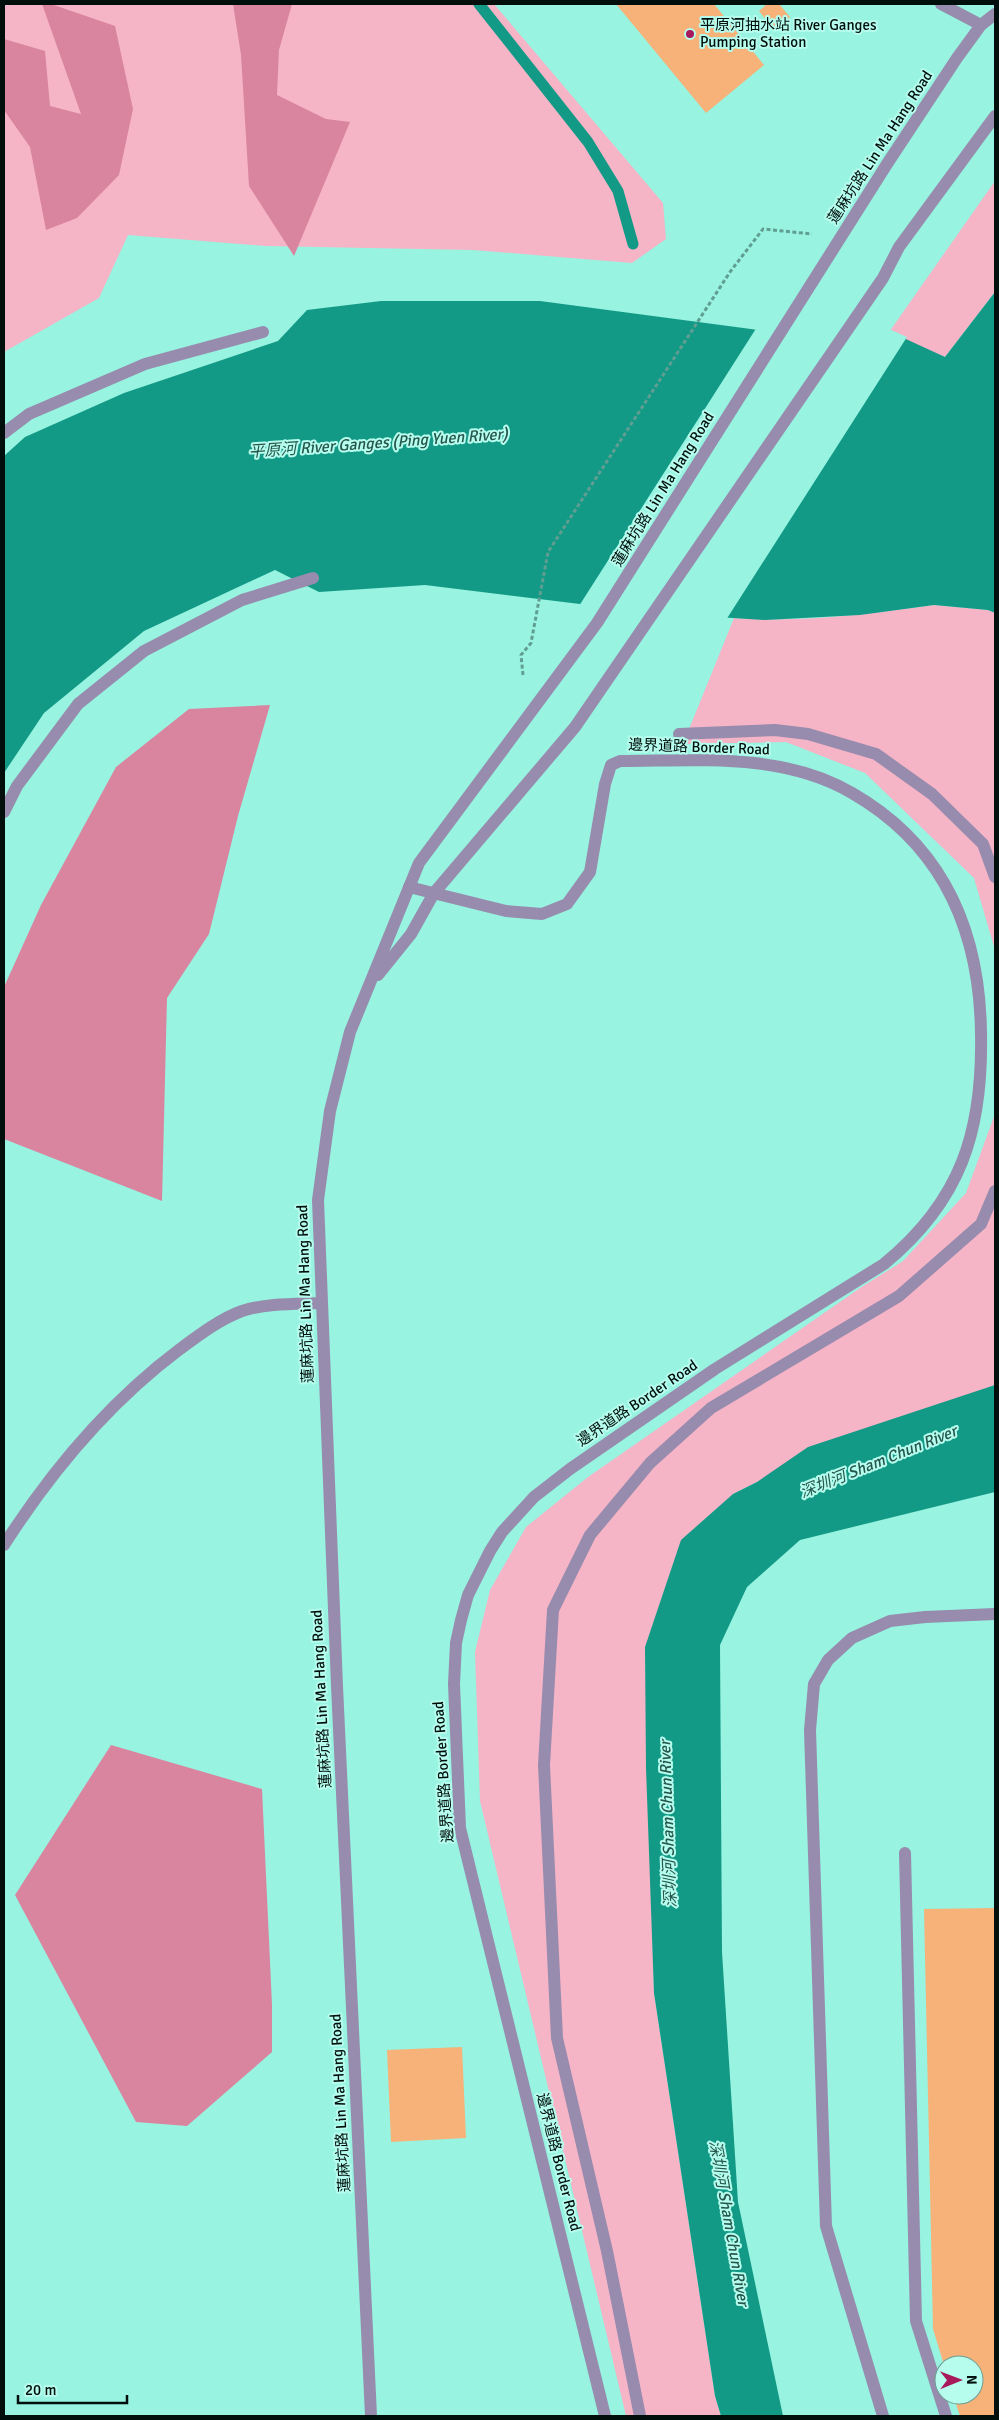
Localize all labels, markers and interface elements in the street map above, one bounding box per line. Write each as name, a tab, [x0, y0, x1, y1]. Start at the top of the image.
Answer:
place label: 平原河抽水站 River Ganges Pumping Station	[700, 16, 877, 51]
marker: 平原河抽水站 River Ganges Pumping Station	[684, 28, 696, 40]
street label: 蓮麻坑路 Lin Ma Hang Road	[824, 67, 936, 227]
street label: 蓮麻坑路 Lin Ma Hang Road	[608, 408, 718, 570]
water label: 平原河 River Ganges (Ping Yuen River)	[248, 424, 509, 462]
street label: 邊界道路 Border Road	[628, 736, 770, 758]
street label: 蓮麻坑路 Lin Ma Hang Road	[293, 1204, 317, 1384]
street label: 邊界道路 Border Road	[573, 1356, 701, 1450]
water label: 深圳河 Sham Chun River	[797, 1420, 962, 1503]
street label: 蓮麻坑路 Lin Ma Hang Road	[307, 1609, 335, 1789]
street label: 邊界道路 Border Road	[429, 1701, 457, 1843]
water label: 深圳河 Sham Chun River	[655, 1738, 681, 1908]
street label: 蓮麻坑路 Lin Ma Hang Road	[326, 2013, 354, 2193]
street label: 邊界道路 Border Road	[533, 2091, 585, 2233]
water label: 深圳河 Sham Chun River	[705, 2139, 754, 2310]
north arrow	[934, 2355, 984, 2405]
scale bar	[18, 2372, 126, 2404]
text: N	[963, 2375, 980, 2385]
text: 20 m	[25, 2381, 56, 2399]

